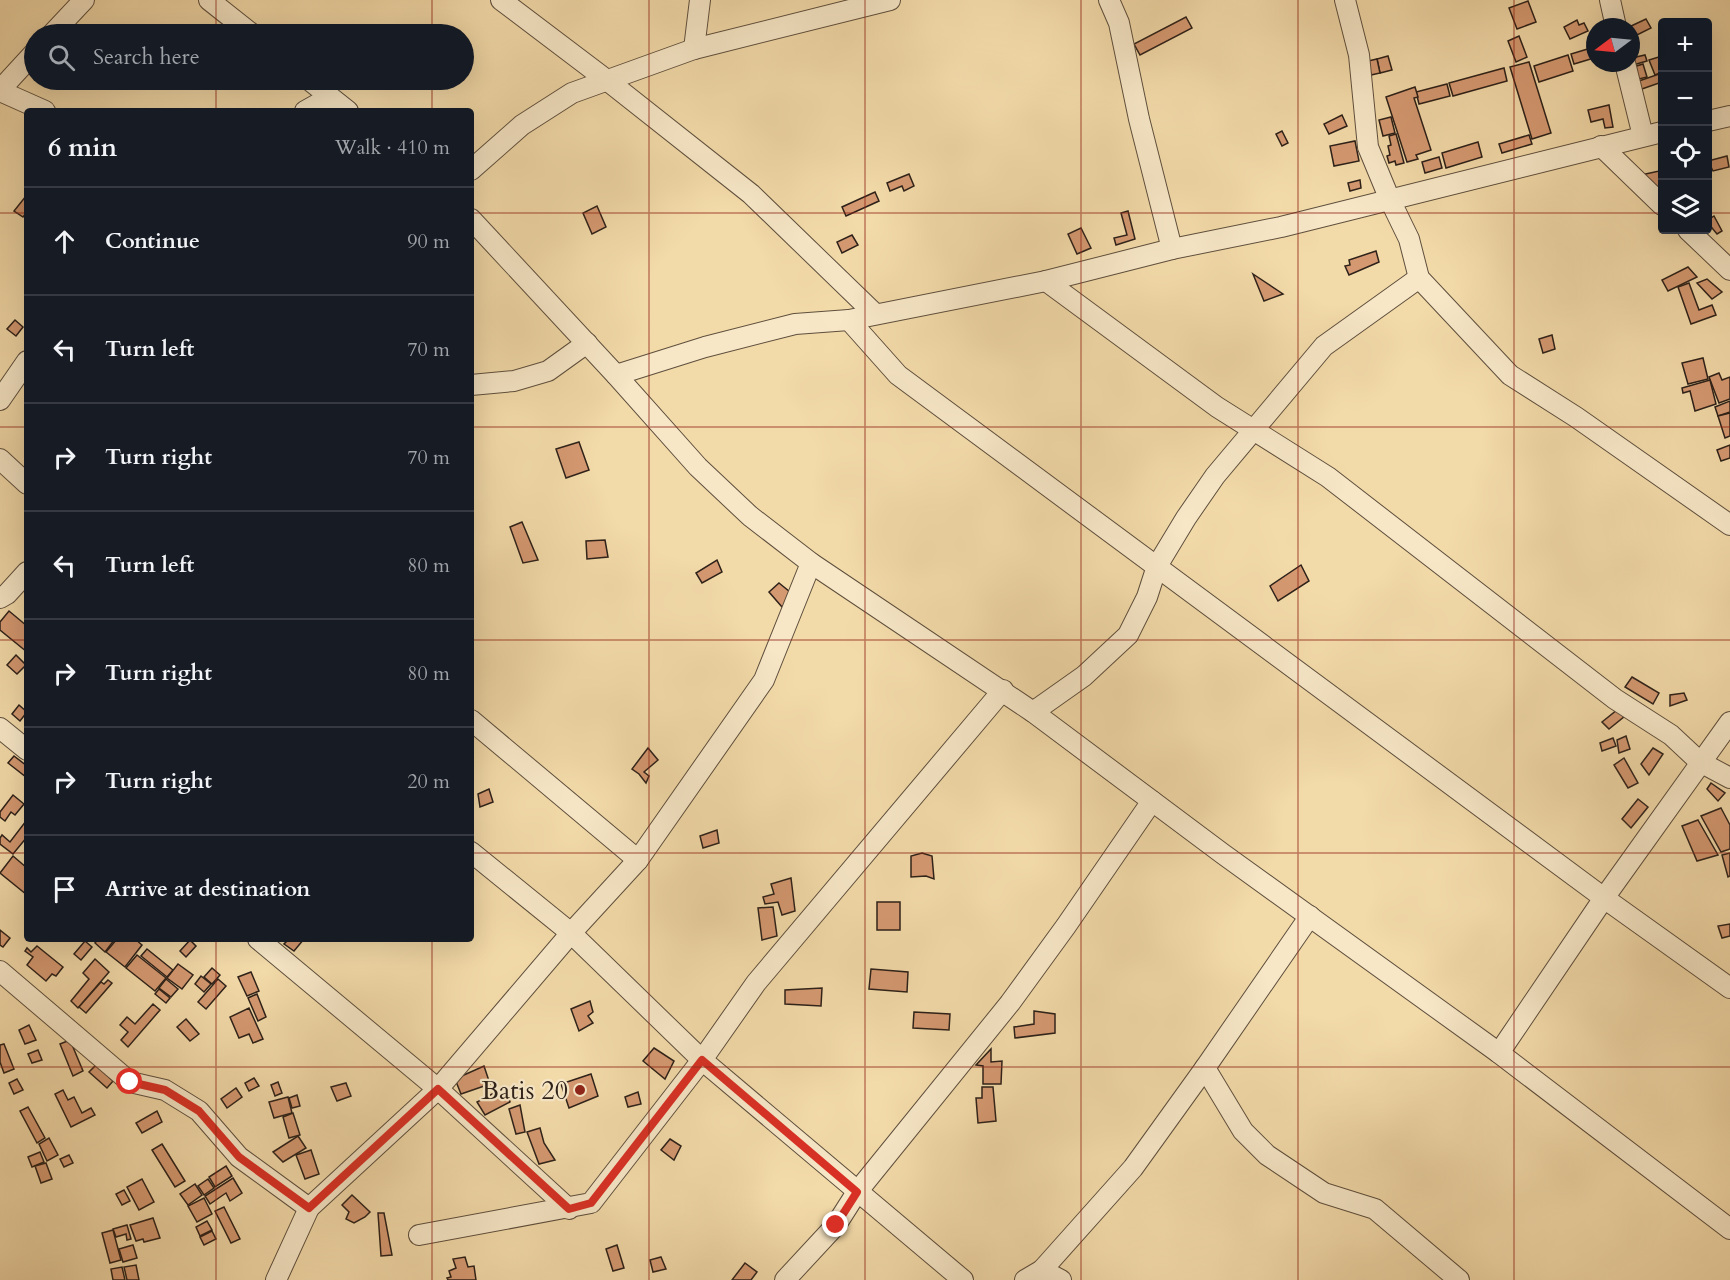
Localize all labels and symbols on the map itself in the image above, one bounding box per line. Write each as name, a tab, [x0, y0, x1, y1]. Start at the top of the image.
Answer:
north arrow	[1586, 18, 1640, 72]
route start	[116, 1068, 142, 1094]
place label: Batis 20	[481, 1073, 568, 1108]
marker: Batis 20	[573, 1083, 587, 1097]
route end	[822, 1211, 848, 1237]

